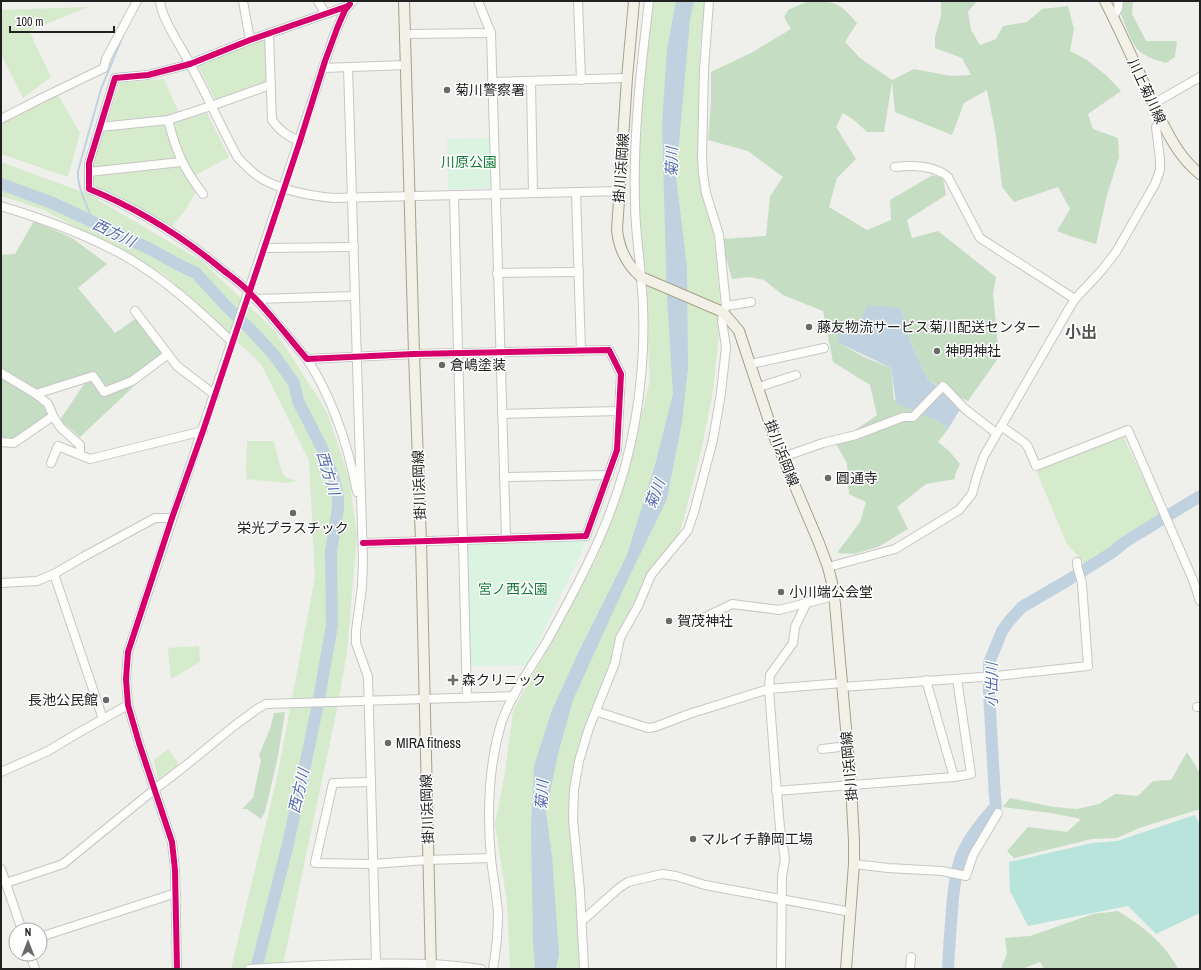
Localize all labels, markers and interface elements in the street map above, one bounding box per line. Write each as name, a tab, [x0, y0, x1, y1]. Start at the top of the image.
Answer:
scale bar	[10, 8, 114, 34]
text: 100 m	[16, 14, 43, 30]
street label: 川上菊川線	[1124, 55, 1170, 127]
place label: 菊川警察署	[455, 81, 525, 99]
marker: 菊川警察署	[442, 85, 452, 95]
street label: 掛川浜岡線	[610, 132, 632, 204]
water label: 菊川	[661, 145, 682, 177]
park label: 川原公園	[441, 153, 497, 171]
water label: 西方川	[89, 213, 141, 253]
place label: 藤友物流サービス菊川配送センター	[817, 318, 1041, 336]
district label: 小出	[1065, 321, 1097, 343]
marker: 藤友物流サービス菊川配送センター	[804, 322, 814, 332]
place label: 神明神社	[945, 342, 1001, 360]
marker: 神明神社	[932, 346, 942, 356]
place label: 倉嶋塗装	[450, 356, 506, 374]
marker: 倉嶋塗装	[437, 360, 447, 370]
street label: 掛川浜岡線	[761, 417, 803, 489]
water label: 西方川	[312, 448, 346, 499]
street label: 掛川浜岡線	[409, 450, 429, 520]
place label: 圓通寺	[836, 469, 878, 487]
marker: 圓通寺	[823, 473, 833, 483]
water label: 菊川	[639, 474, 670, 512]
marker: 栄光プラスチック	[288, 508, 298, 518]
place label: 栄光プラスチック	[237, 519, 349, 537]
park label: 宮ノ西公園	[478, 580, 548, 598]
place label: 小川端公会堂	[789, 583, 873, 601]
marker: 小川端公会堂	[776, 587, 786, 597]
place label: 賀茂神社	[677, 612, 733, 630]
marker: 賀茂神社	[664, 616, 674, 626]
water label: 小出川	[981, 661, 1002, 708]
place label: 森クリニック	[462, 671, 546, 689]
marker: 森クリニック	[447, 674, 459, 686]
place label: 長池公民館	[28, 691, 98, 709]
marker: 長池公民館	[101, 695, 111, 705]
street label: 掛川浜岡線	[837, 730, 861, 802]
place label: MIRA fitness	[396, 734, 461, 752]
marker: MIRA fitness	[383, 738, 393, 748]
water label: 西方川	[283, 765, 314, 815]
street label: 掛川浜岡線	[417, 774, 437, 844]
water label: 菊川	[530, 777, 553, 811]
place label: マルイチ静岡工場	[701, 830, 813, 848]
marker: マルイチ静岡工場	[688, 834, 698, 844]
north arrow	[8, 922, 48, 962]
text: N	[25, 925, 31, 939]

